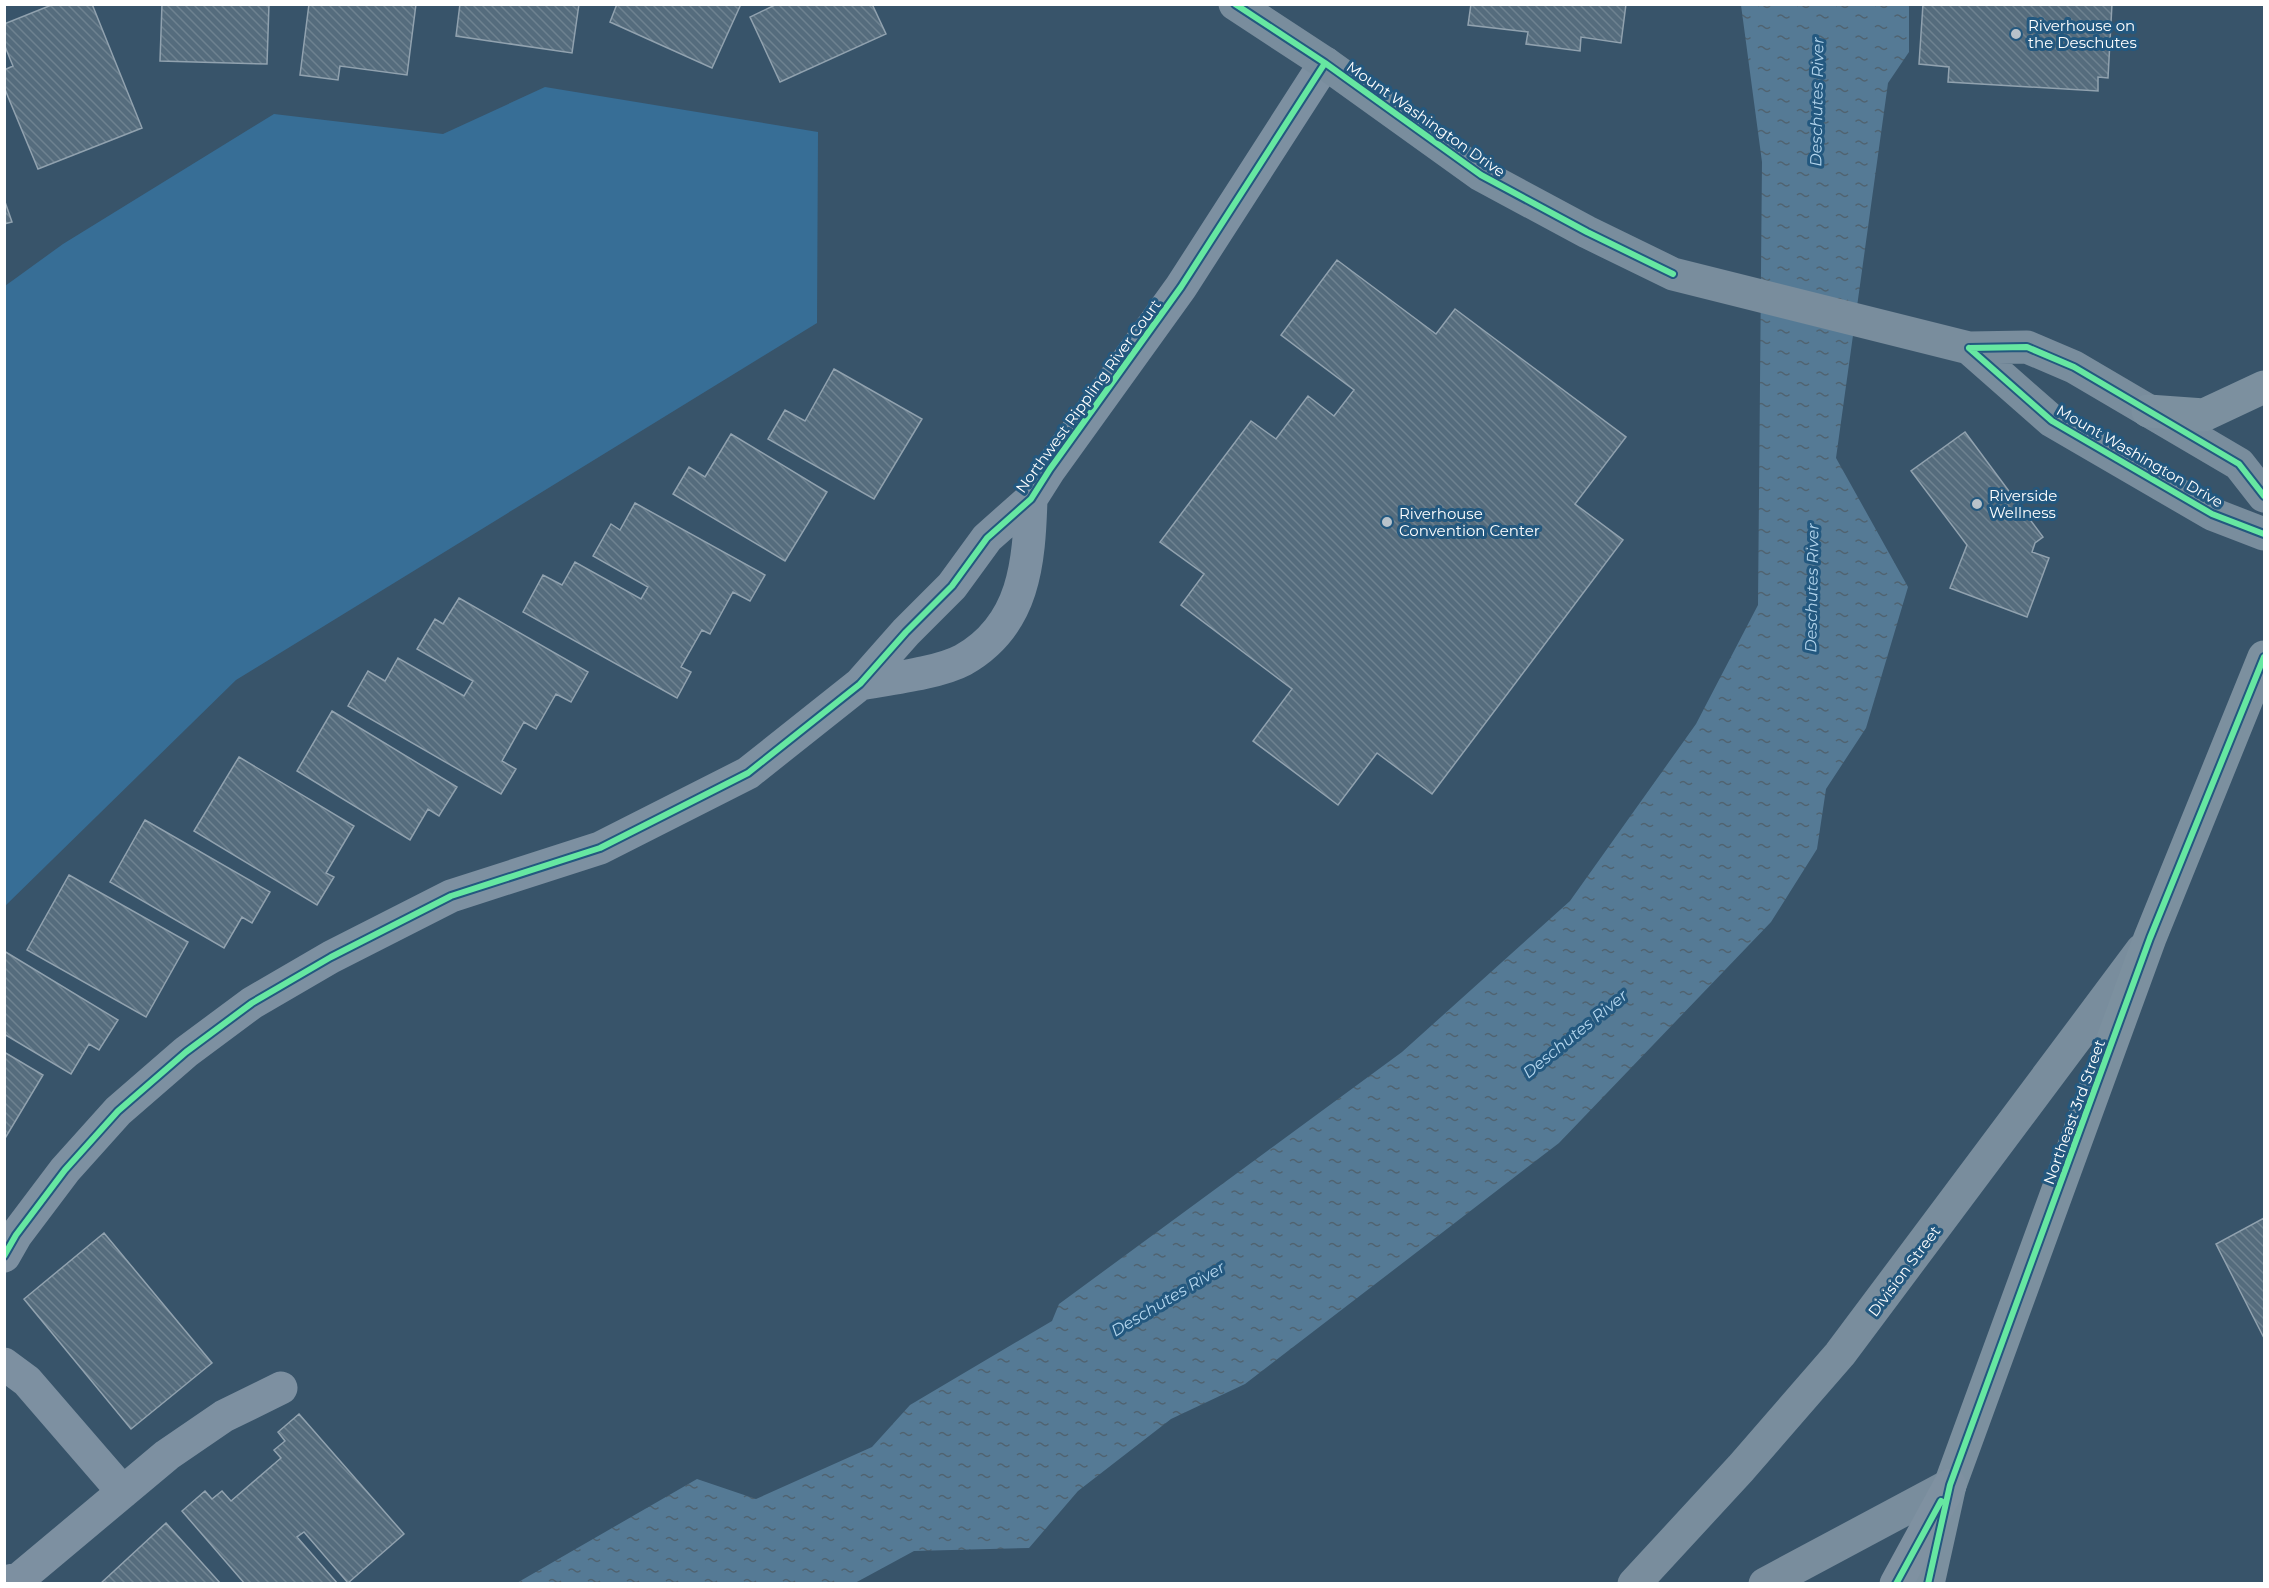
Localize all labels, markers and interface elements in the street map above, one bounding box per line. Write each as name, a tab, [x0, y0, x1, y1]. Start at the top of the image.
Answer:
place label: Riverhouse on the Deschutes	[2028, 16, 2137, 52]
marker: Riverhouse on the Deschutes	[2009, 27, 2023, 41]
water label: Deschutes River	[1806, 37, 1828, 167]
street label: Mount Washington Drive	[1343, 57, 1509, 181]
street label: Northwest Rippling River Court	[1011, 295, 1165, 497]
street label: Mount Washington Drive	[2053, 400, 2227, 512]
place label: Riverside Wellness	[1989, 486, 2057, 522]
marker: Riverside Wellness	[1970, 497, 1984, 511]
place label: Riverhouse Convention Center	[1399, 504, 1540, 540]
marker: Riverhouse Convention Center	[1380, 515, 1394, 529]
water label: Deschutes River	[1801, 523, 1823, 653]
water label: Deschutes River	[1519, 986, 1632, 1082]
street label: Northeast 3rd Street	[2039, 1037, 2109, 1187]
street label: Division Street	[1864, 1222, 1944, 1320]
water label: Deschutes River	[1108, 1257, 1229, 1340]

